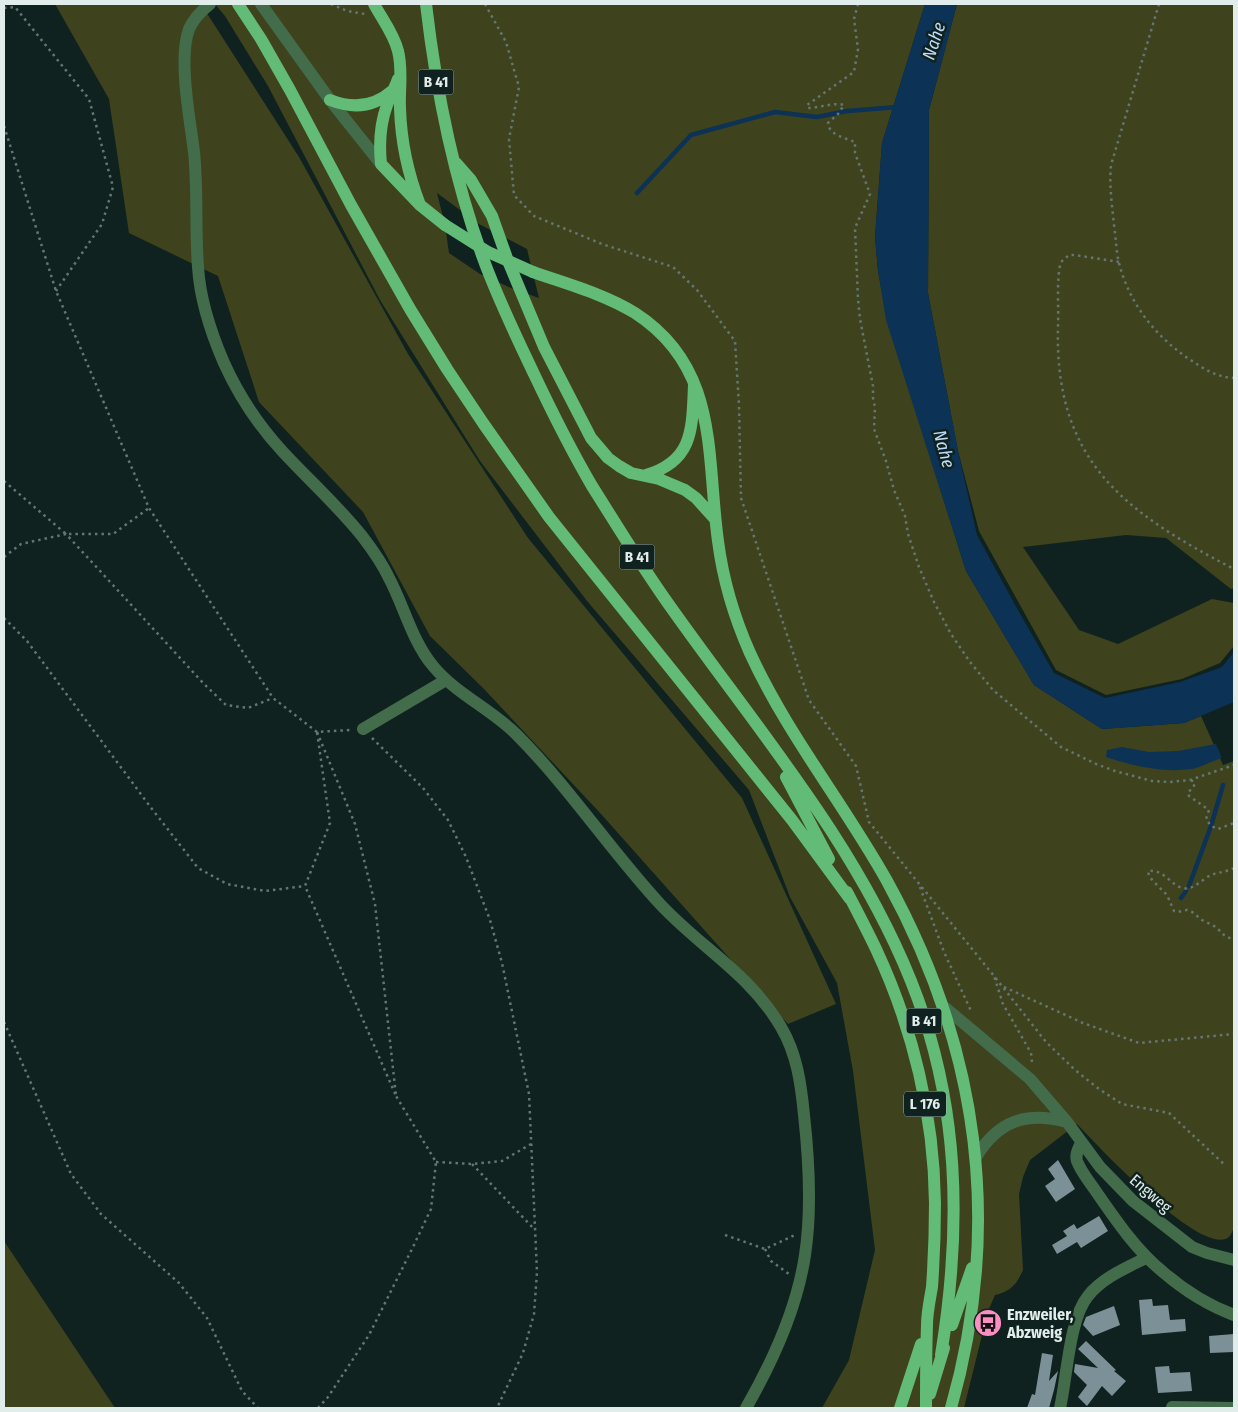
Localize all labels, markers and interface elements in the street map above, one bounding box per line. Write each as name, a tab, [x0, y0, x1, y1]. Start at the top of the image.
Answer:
water label: Nahe	[918, 19, 951, 63]
road number: B 41	[418, 70, 454, 94]
water label: Nahe	[928, 428, 960, 471]
road number: B 41	[620, 544, 654, 570]
road number: B 41	[906, 1008, 942, 1034]
road number: L 176	[904, 1092, 946, 1116]
street label: Engweg	[1126, 1170, 1176, 1217]
place label: Enzweiler, Abzweig	[1006, 1305, 1074, 1342]
bus stop icon: Enzweiler, Abzweig	[973, 1308, 1003, 1338]

